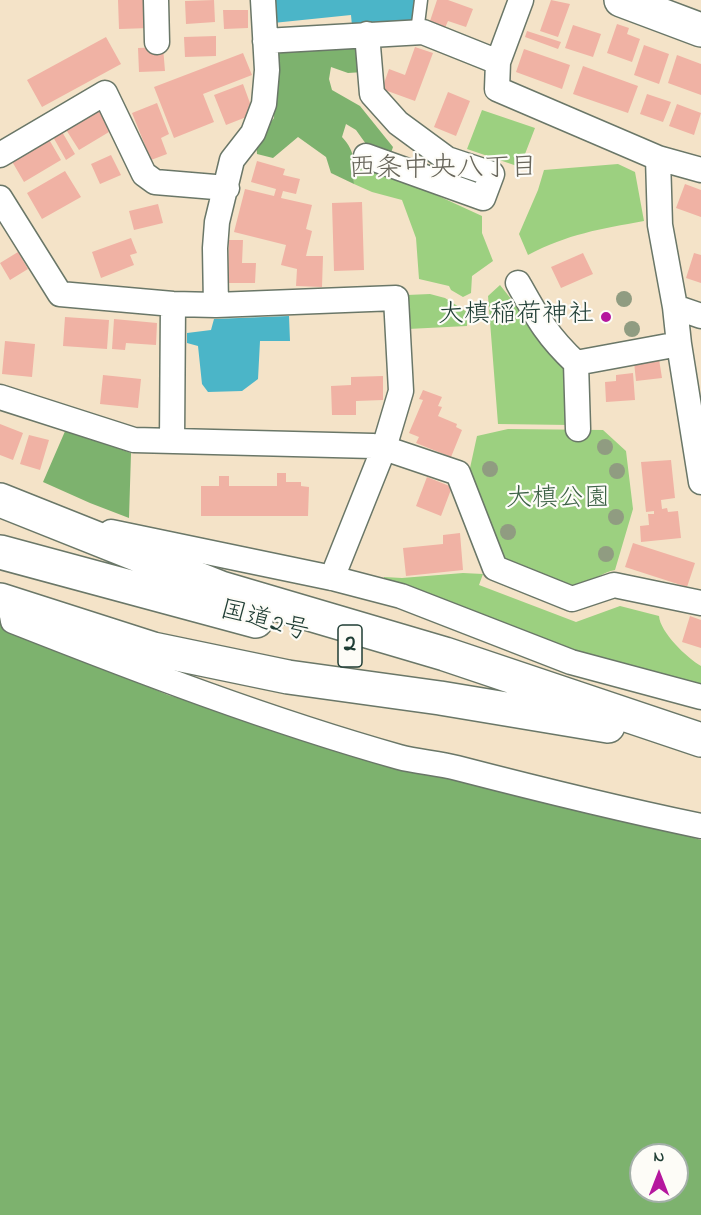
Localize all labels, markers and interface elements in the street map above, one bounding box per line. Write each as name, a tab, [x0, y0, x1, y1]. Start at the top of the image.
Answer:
district label: 西条中央八丁目	[349, 155, 537, 187]
place label: 大槙稲荷神社	[438, 301, 594, 333]
marker: 大槙稲荷神社	[599, 310, 613, 324]
park label: 大槙公園	[506, 485, 610, 517]
street label: 国道2号	[216, 596, 312, 650]
road number: 2	[338, 625, 362, 667]
north arrow	[629, 1143, 689, 1203]
text: N	[654, 1145, 664, 1169]

